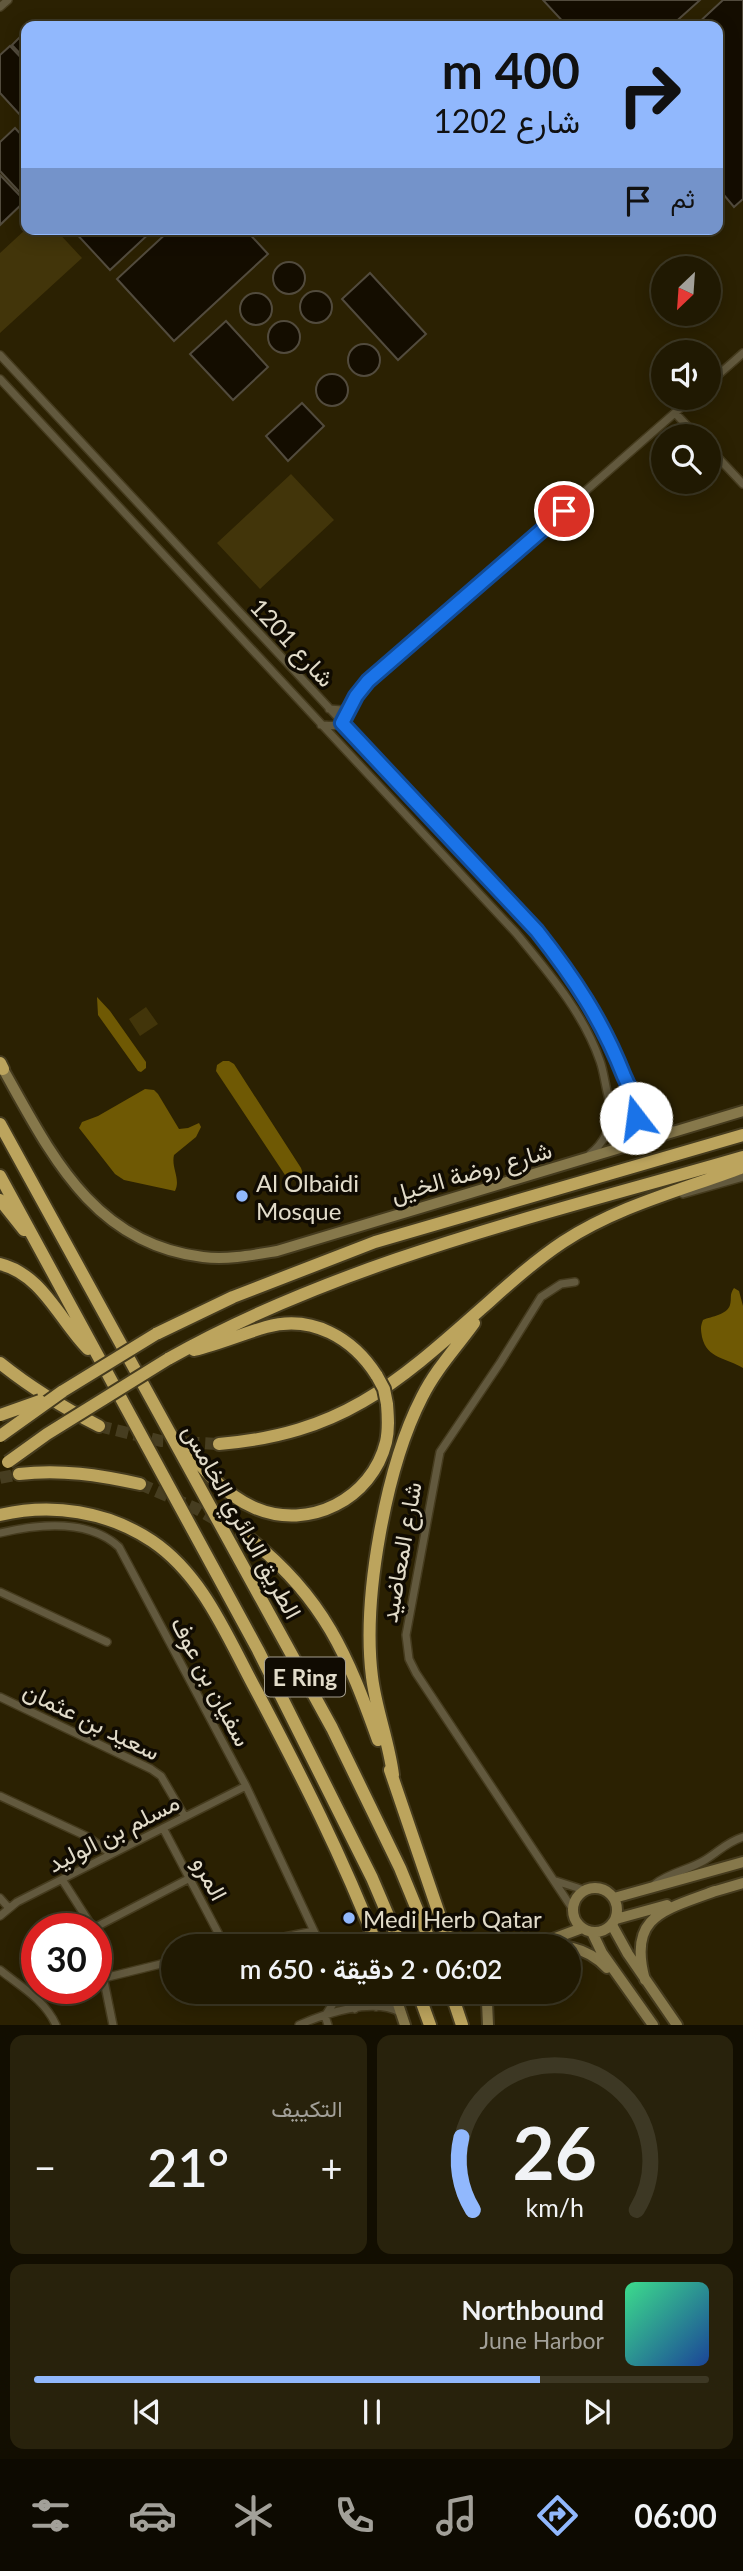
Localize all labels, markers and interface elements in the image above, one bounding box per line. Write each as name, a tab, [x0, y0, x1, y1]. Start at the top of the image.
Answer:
text: 400 m	[442, 41, 580, 99]
icon: right	[604, 49, 695, 140]
text: شارع 1202	[433, 101, 580, 140]
icon: arrive	[619, 182, 657, 220]
text: ثم	[671, 182, 695, 214]
north arrow	[651, 256, 721, 326]
map controls	[651, 256, 721, 494]
button: sound	[651, 340, 721, 410]
button: search	[651, 424, 721, 494]
pin	[534, 481, 594, 541]
icon: arrive	[545, 492, 583, 530]
street label: شارع 1201	[243, 592, 341, 694]
position arrow	[599, 1081, 673, 1155]
street label: شارع روضة الخيل	[387, 1134, 556, 1211]
place label: Al Olbaidi Mosque	[256, 1168, 359, 1225]
marker: Al Olbaidi Mosque	[234, 1188, 250, 1204]
street label: الطريق الدائري الخامس	[172, 1419, 309, 1626]
street label: شارع المعاضيد	[373, 1479, 430, 1625]
street label: سفيان بن عوف	[164, 1611, 258, 1752]
road number: E Ring	[265, 1658, 345, 1696]
street label: سعيد بن عثمان	[19, 1674, 165, 1766]
street label: مسلم بن الوليد	[42, 1786, 185, 1880]
street label: المرو	[186, 1851, 235, 1906]
place label: Medi Herb Qatar	[363, 1904, 542, 1933]
marker: Medi Herb Qatar	[341, 1910, 357, 1926]
speed limit sign: 30	[21, 1913, 112, 2004]
text: 06:02 · 2 دقيقة · 650 m	[240, 1953, 502, 1985]
text: التكييف	[271, 2094, 343, 2122]
text: 26	[513, 2109, 597, 2197]
text: 21°	[147, 2136, 229, 2198]
text: −	[34, 2144, 56, 2190]
text: +	[320, 2144, 343, 2190]
text: km/h	[525, 2192, 584, 2222]
text: Northbound	[462, 2294, 604, 2326]
text: June Harbor	[480, 2326, 604, 2354]
icon: previous	[128, 2393, 166, 2431]
icon: pause	[353, 2393, 391, 2431]
icon: next	[578, 2393, 616, 2431]
icon: filters	[26, 2491, 75, 2540]
icon: car	[128, 2491, 177, 2540]
icon: climate	[229, 2491, 278, 2540]
icon: phone	[330, 2491, 379, 2540]
icon: music	[432, 2491, 481, 2540]
icon: directions	[533, 2491, 582, 2540]
text: 06:00	[634, 2496, 717, 2535]

